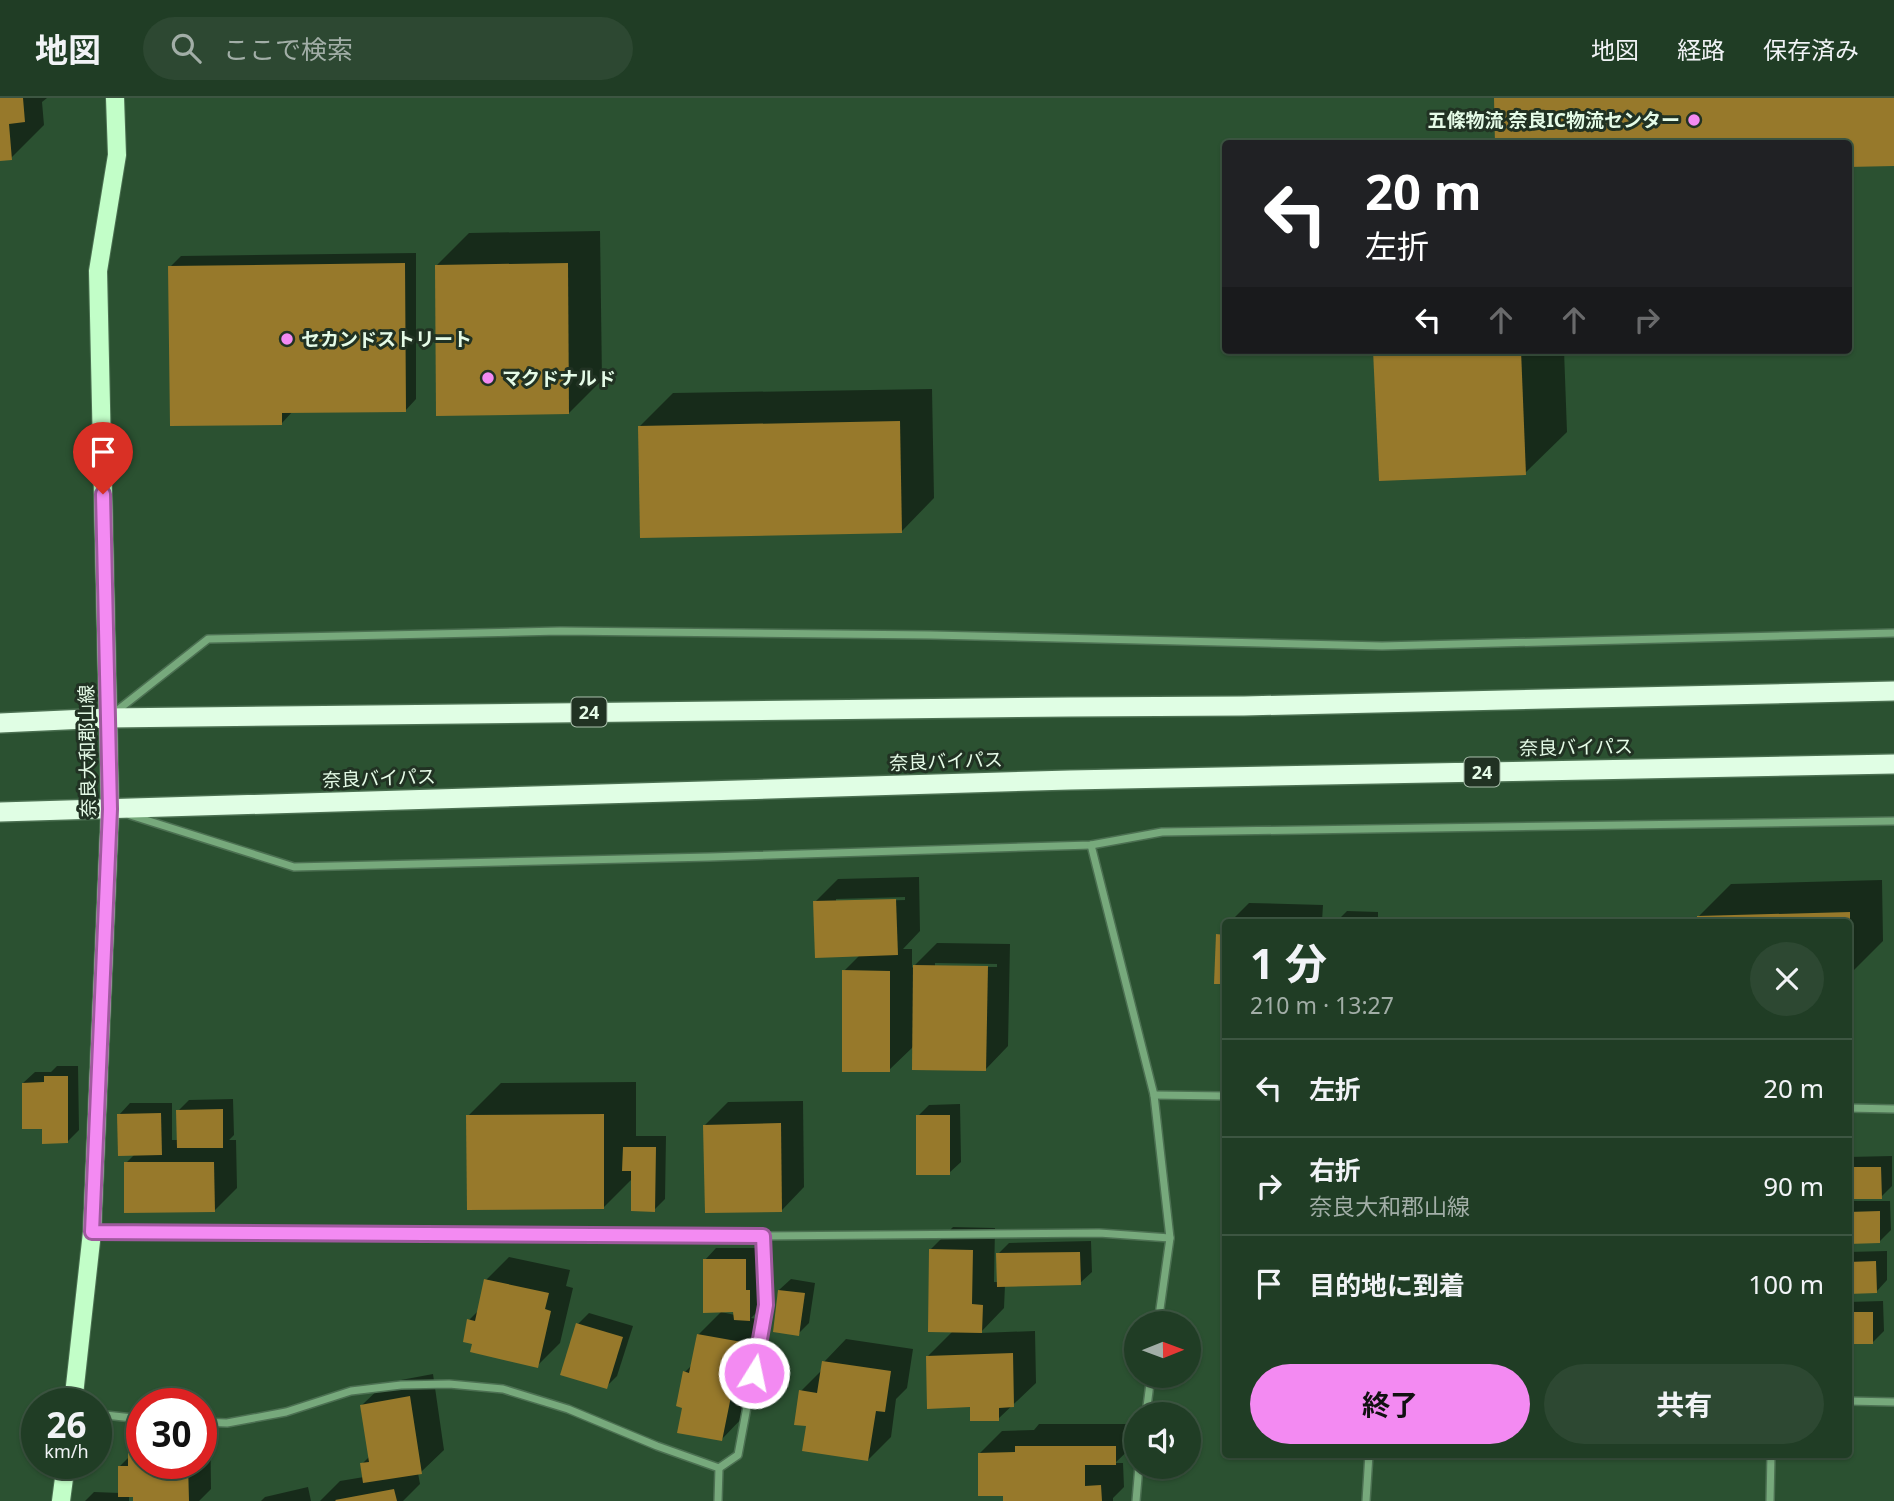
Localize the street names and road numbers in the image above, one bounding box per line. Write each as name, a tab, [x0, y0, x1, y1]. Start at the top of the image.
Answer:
street label: 奈良大和郡山線	[73, 684, 101, 818]
road number: 24	[572, 698, 606, 726]
street label: 奈良バイパス	[1519, 733, 1633, 761]
street label: 奈良バイパス	[889, 746, 1003, 776]
road number: 24	[1464, 758, 1500, 786]
street label: 奈良バイパス	[322, 763, 436, 793]

